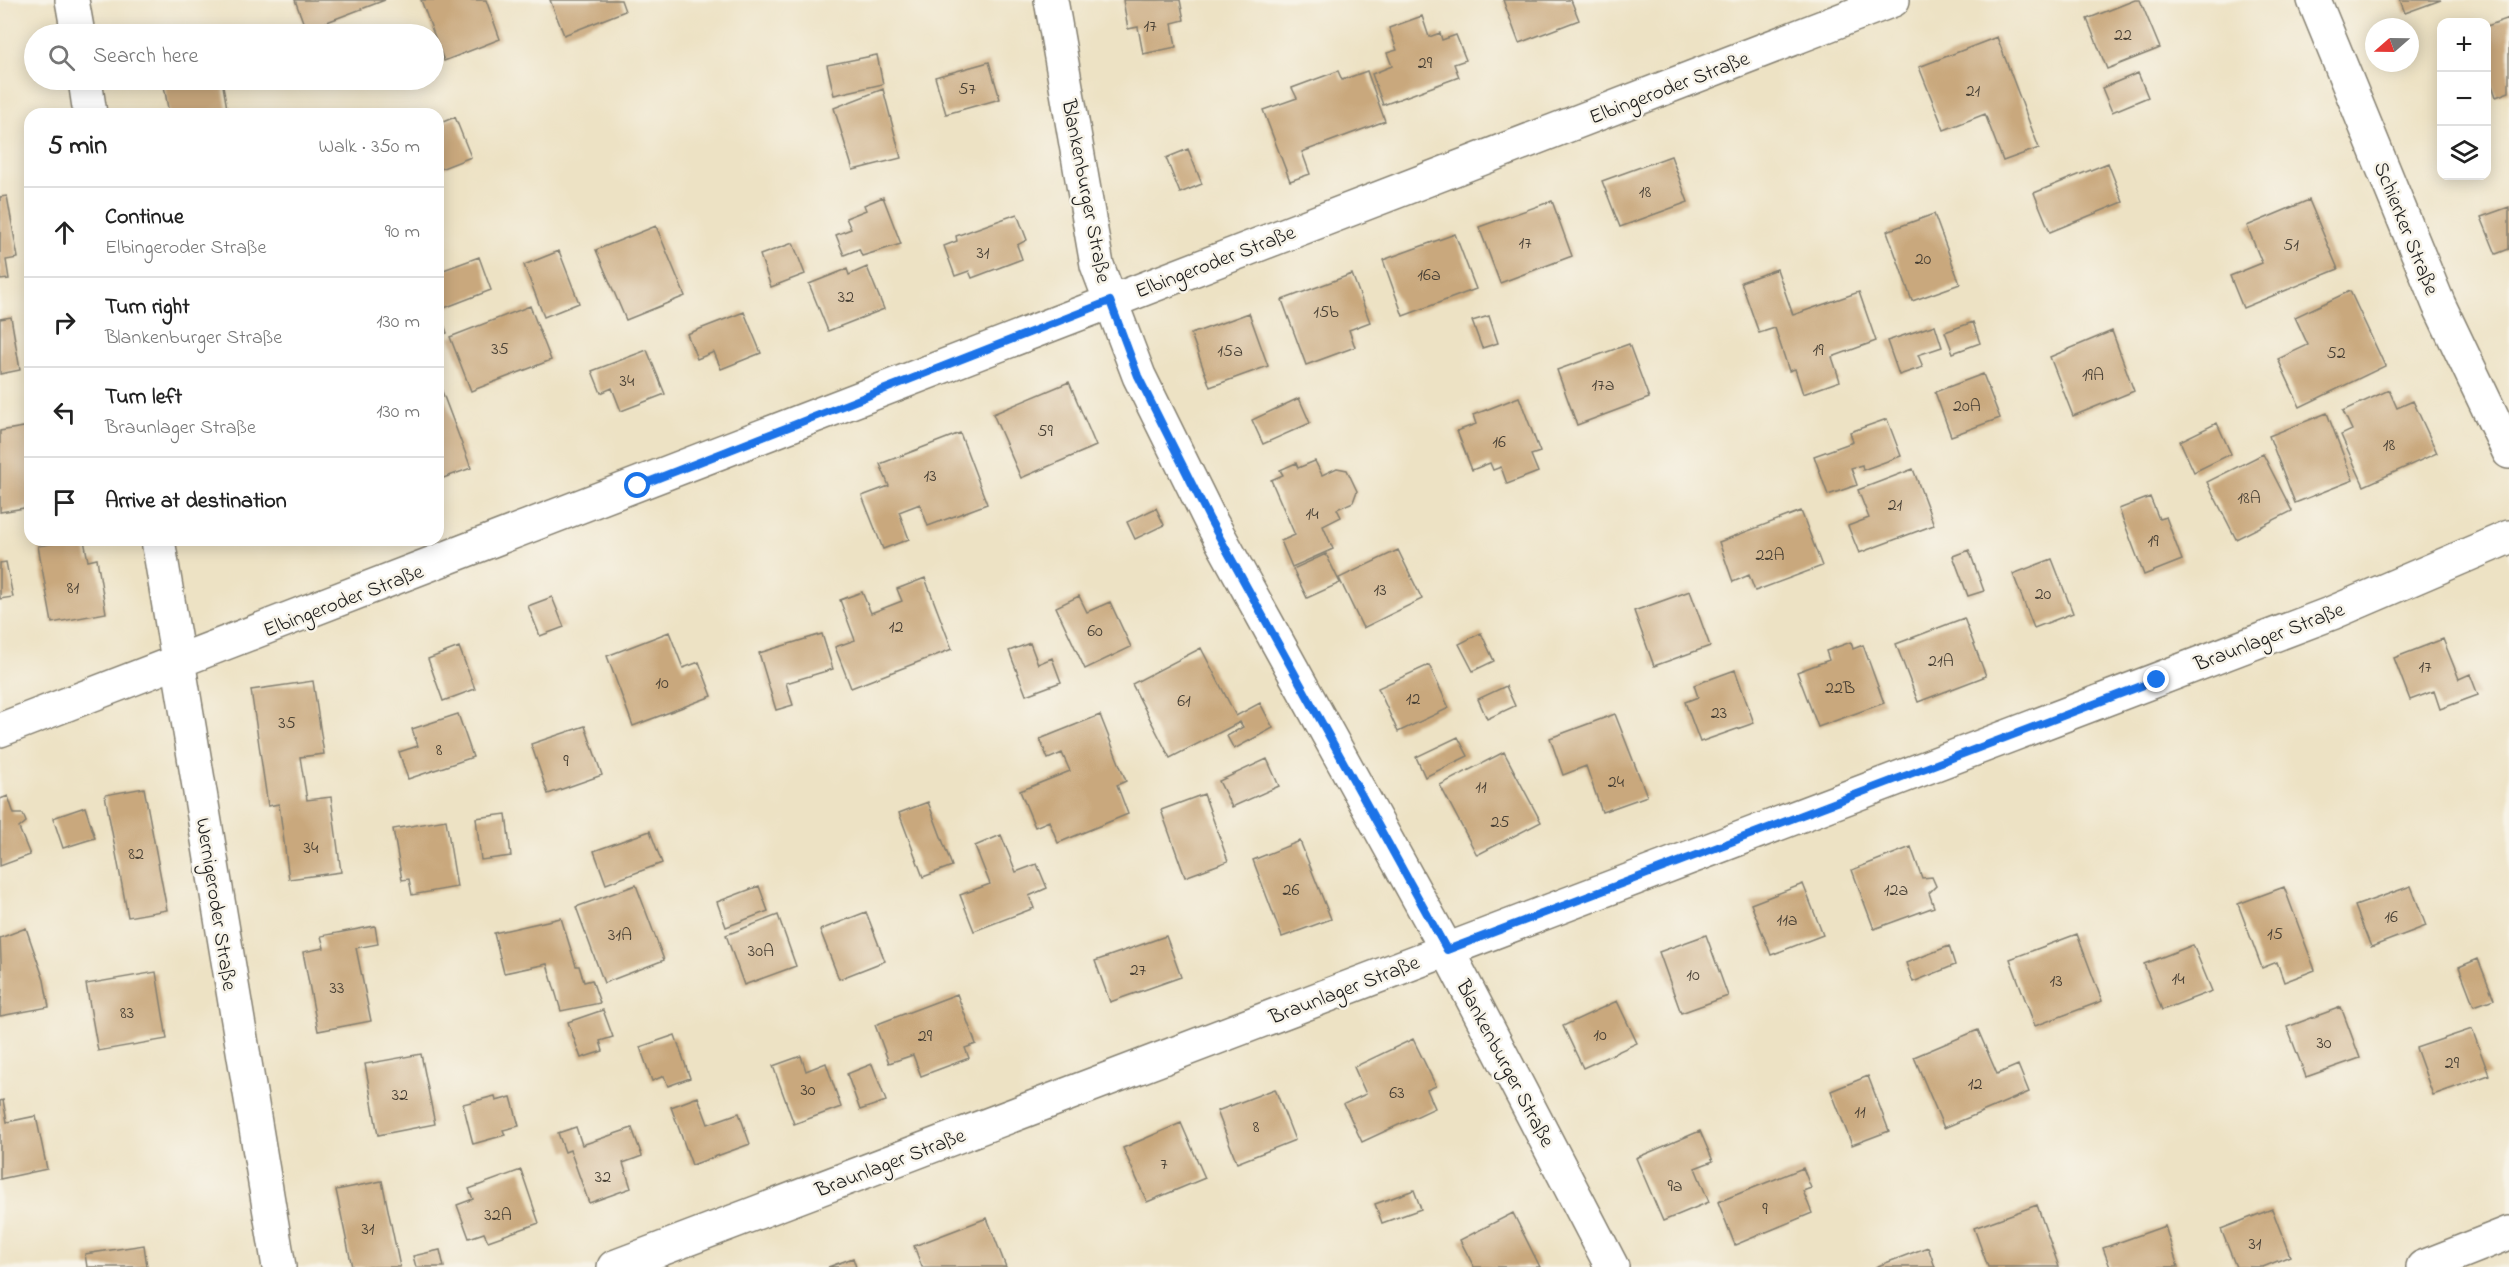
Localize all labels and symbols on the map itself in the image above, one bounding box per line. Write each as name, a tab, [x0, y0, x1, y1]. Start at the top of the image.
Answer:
house number: 17	[1143, 14, 1157, 40]
north arrow	[2365, 18, 2419, 72]
house number: 22	[2114, 23, 2132, 49]
street label: Elbingeroder Straße	[1585, 44, 1755, 135]
house number: 29	[1418, 51, 1433, 77]
house number: 57	[958, 77, 976, 103]
house number: 21	[1966, 79, 1981, 105]
street label: Blankenburger Straße	[1050, 96, 1118, 286]
street label: Schierker Straße	[2365, 157, 2446, 301]
house number: 18	[1639, 180, 1651, 206]
street label: Elbingeroder Straße	[1131, 218, 1301, 309]
house number: 17	[1518, 231, 1532, 257]
house number: 51	[2283, 233, 2299, 259]
house number: 31	[976, 241, 990, 267]
house number: 20	[1915, 247, 1932, 273]
house number: 16a	[1417, 263, 1441, 289]
house number: 32	[838, 285, 854, 311]
house number: 15b	[1313, 300, 1339, 326]
house number: 35	[491, 337, 509, 363]
house number: 19	[1812, 338, 1824, 364]
house number: 15a	[1217, 339, 1243, 365]
house number: 52	[2326, 341, 2346, 367]
house number: 19A	[2082, 363, 2104, 389]
house number: 34	[620, 369, 635, 395]
house number: 17a	[1592, 373, 1614, 399]
house number: 20A	[1953, 394, 1981, 420]
house number: 59	[1037, 419, 1053, 445]
house number: 16	[1492, 430, 1506, 456]
house number: 18	[2383, 433, 2395, 459]
house number: 13	[923, 464, 937, 490]
route start	[624, 472, 650, 498]
house number: 18A	[2237, 486, 2261, 512]
house number: 21	[1888, 493, 1903, 519]
house number: 14	[1305, 502, 1319, 528]
house number: 19	[2147, 529, 2159, 555]
house number: 22A	[1756, 543, 1784, 569]
street label: Elbingeroder Straße	[259, 557, 429, 648]
house number: 81	[67, 576, 80, 602]
house number: 13	[1373, 578, 1387, 604]
house number: 20	[2035, 582, 2052, 608]
street label: Braunlager Straße	[2189, 595, 2350, 683]
house number: 12	[889, 615, 903, 641]
house number: 60	[1087, 619, 1103, 645]
house number: 21A	[1928, 649, 1954, 675]
house number: 17	[2418, 655, 2432, 681]
route end	[2143, 666, 2169, 692]
house number: 10	[655, 671, 669, 697]
house number: 22B	[1825, 676, 1855, 702]
house number: 12	[1406, 687, 1420, 713]
house number: 61	[1177, 689, 1191, 715]
house number: 23	[1711, 701, 1727, 727]
house number: 35	[278, 711, 296, 737]
house number: 8	[436, 738, 443, 764]
house number: 9	[563, 749, 569, 775]
house number: 24	[1608, 770, 1625, 796]
house number: 11	[1475, 775, 1487, 801]
house number: 25	[1490, 810, 1510, 836]
street label: Wernigeroder Straße	[185, 816, 244, 994]
house number: 34	[304, 836, 319, 862]
house number: 82	[128, 842, 144, 868]
house number: 26	[1283, 878, 1300, 904]
house number: 12a	[1884, 878, 1908, 904]
house number: 16	[2384, 905, 2398, 931]
house number: 11a	[1776, 908, 1798, 934]
house number: 15	[2267, 922, 2283, 948]
house number: 31A	[608, 923, 632, 949]
house number: 30A	[748, 939, 774, 965]
street label: Braunlager Straße	[1264, 948, 1425, 1036]
house number: 27	[1130, 958, 1147, 984]
house number: 10	[1686, 963, 1700, 989]
house number: 14	[2171, 967, 2185, 993]
house number: 13	[2049, 969, 2063, 995]
street label: Blankenburger Straße	[1445, 974, 1561, 1155]
house number: 33	[330, 976, 344, 1002]
house number: 83	[120, 1001, 134, 1027]
house number: 10	[1593, 1023, 1607, 1049]
house number: 29	[918, 1024, 933, 1050]
house number: 30	[2316, 1031, 2332, 1057]
house number: 29	[2445, 1051, 2460, 1077]
house number: 12	[1968, 1072, 1982, 1098]
house number: 30	[800, 1078, 816, 1104]
house number: 63	[1389, 1081, 1405, 1107]
house number: 32	[392, 1083, 408, 1109]
house number: 11	[1854, 1100, 1866, 1126]
house number: 8	[1253, 1115, 1260, 1141]
street label: Braunlager Straße	[810, 1121, 971, 1209]
house number: 7	[1160, 1152, 1168, 1178]
house number: 32	[595, 1165, 611, 1191]
house number: 9a	[1667, 1174, 1683, 1200]
house number: 9	[1762, 1197, 1768, 1223]
house number: 32A	[484, 1203, 512, 1229]
house number: 31	[361, 1217, 375, 1243]
house number: 31	[2248, 1232, 2262, 1258]

